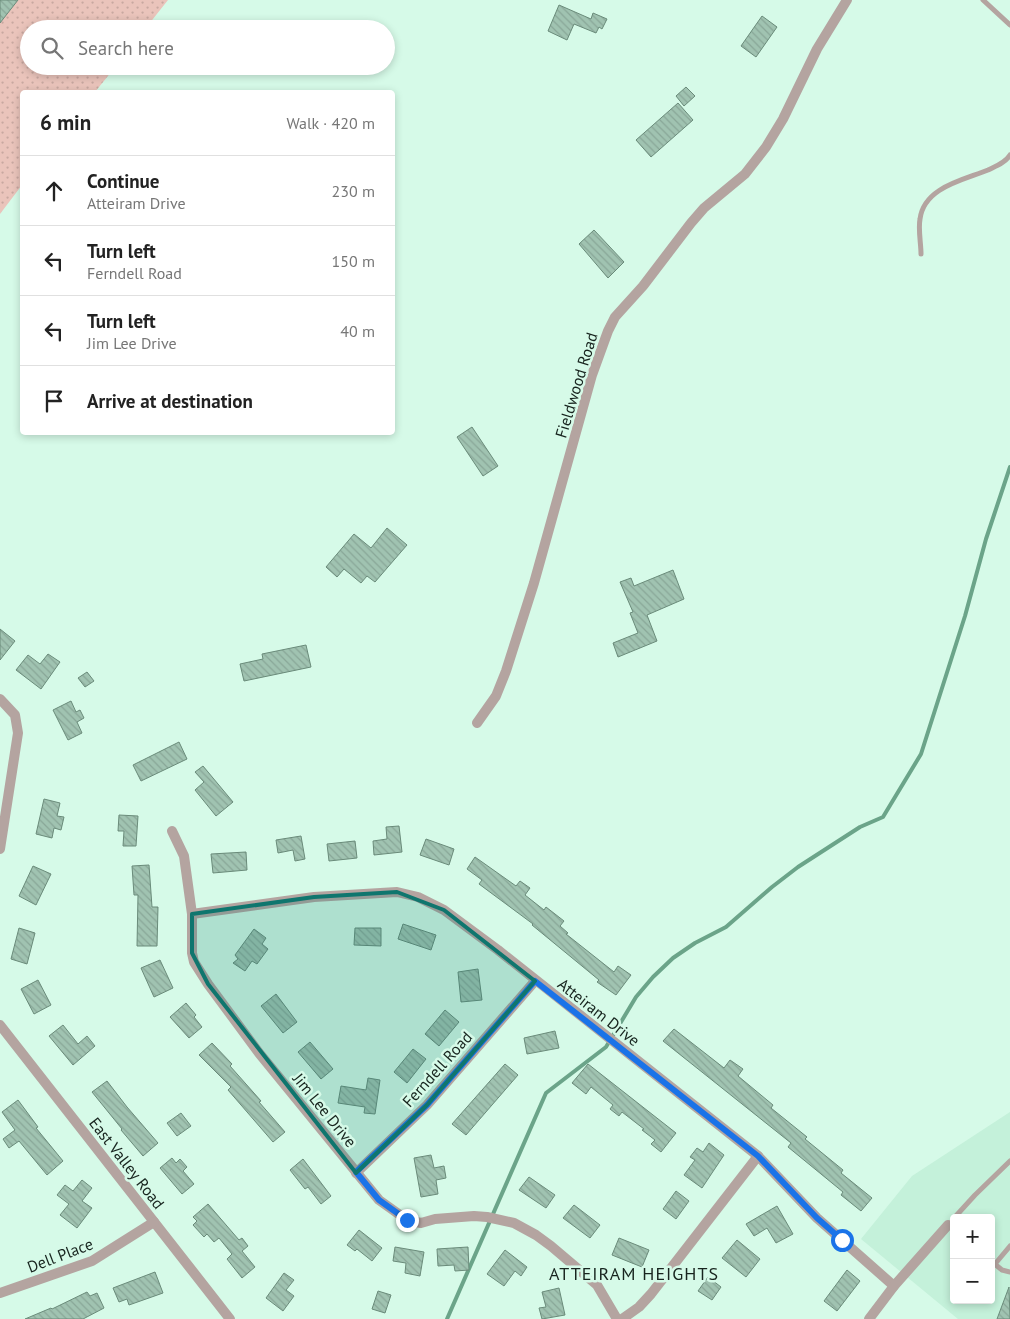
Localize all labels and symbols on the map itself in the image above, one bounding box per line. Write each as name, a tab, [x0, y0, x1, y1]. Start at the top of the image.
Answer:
street label: Fieldwood Road	[550, 330, 602, 440]
street label: Atteiram Drive	[554, 974, 644, 1050]
street label: Ferndell Road	[398, 1027, 476, 1111]
street label: Jim Lee Drive	[288, 1068, 361, 1151]
street label: East Valley Road	[85, 1113, 169, 1213]
route end	[396, 1209, 419, 1232]
route start	[831, 1229, 854, 1252]
street label: Dell Place	[24, 1233, 96, 1277]
district label: ATTEIRAM HEIGHTS	[549, 1262, 719, 1285]

